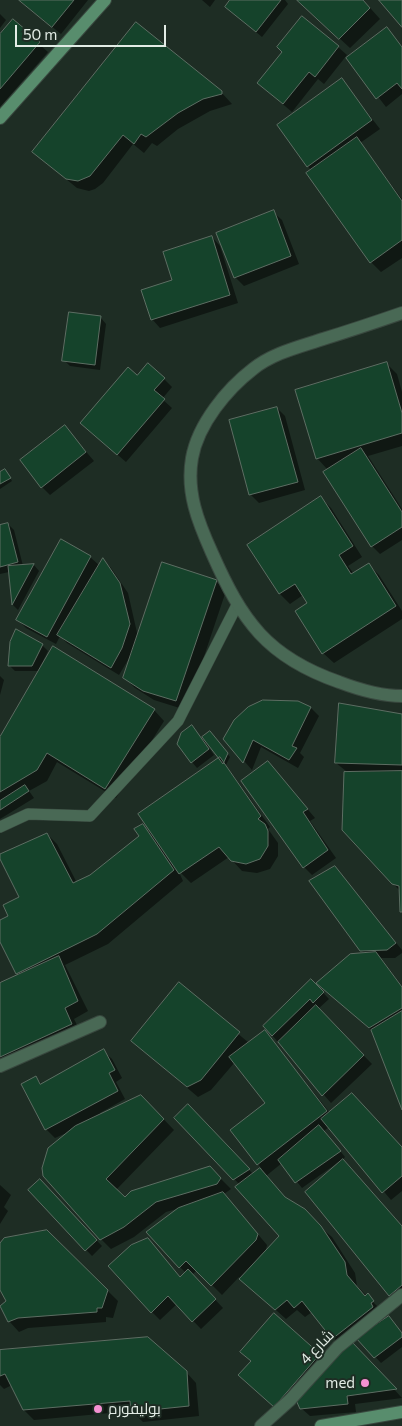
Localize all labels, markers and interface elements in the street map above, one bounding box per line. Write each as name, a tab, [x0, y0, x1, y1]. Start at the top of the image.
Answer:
scale bar	[18, 15, 169, 47]
text: 50 m	[23, 25, 57, 43]
street label: شارع 4	[296, 1326, 338, 1368]
place label: med	[325, 1374, 355, 1392]
marker: med	[359, 1377, 371, 1389]
place label: بوليفورم	[108, 1400, 161, 1418]
marker: بوليفورم	[92, 1403, 104, 1415]

